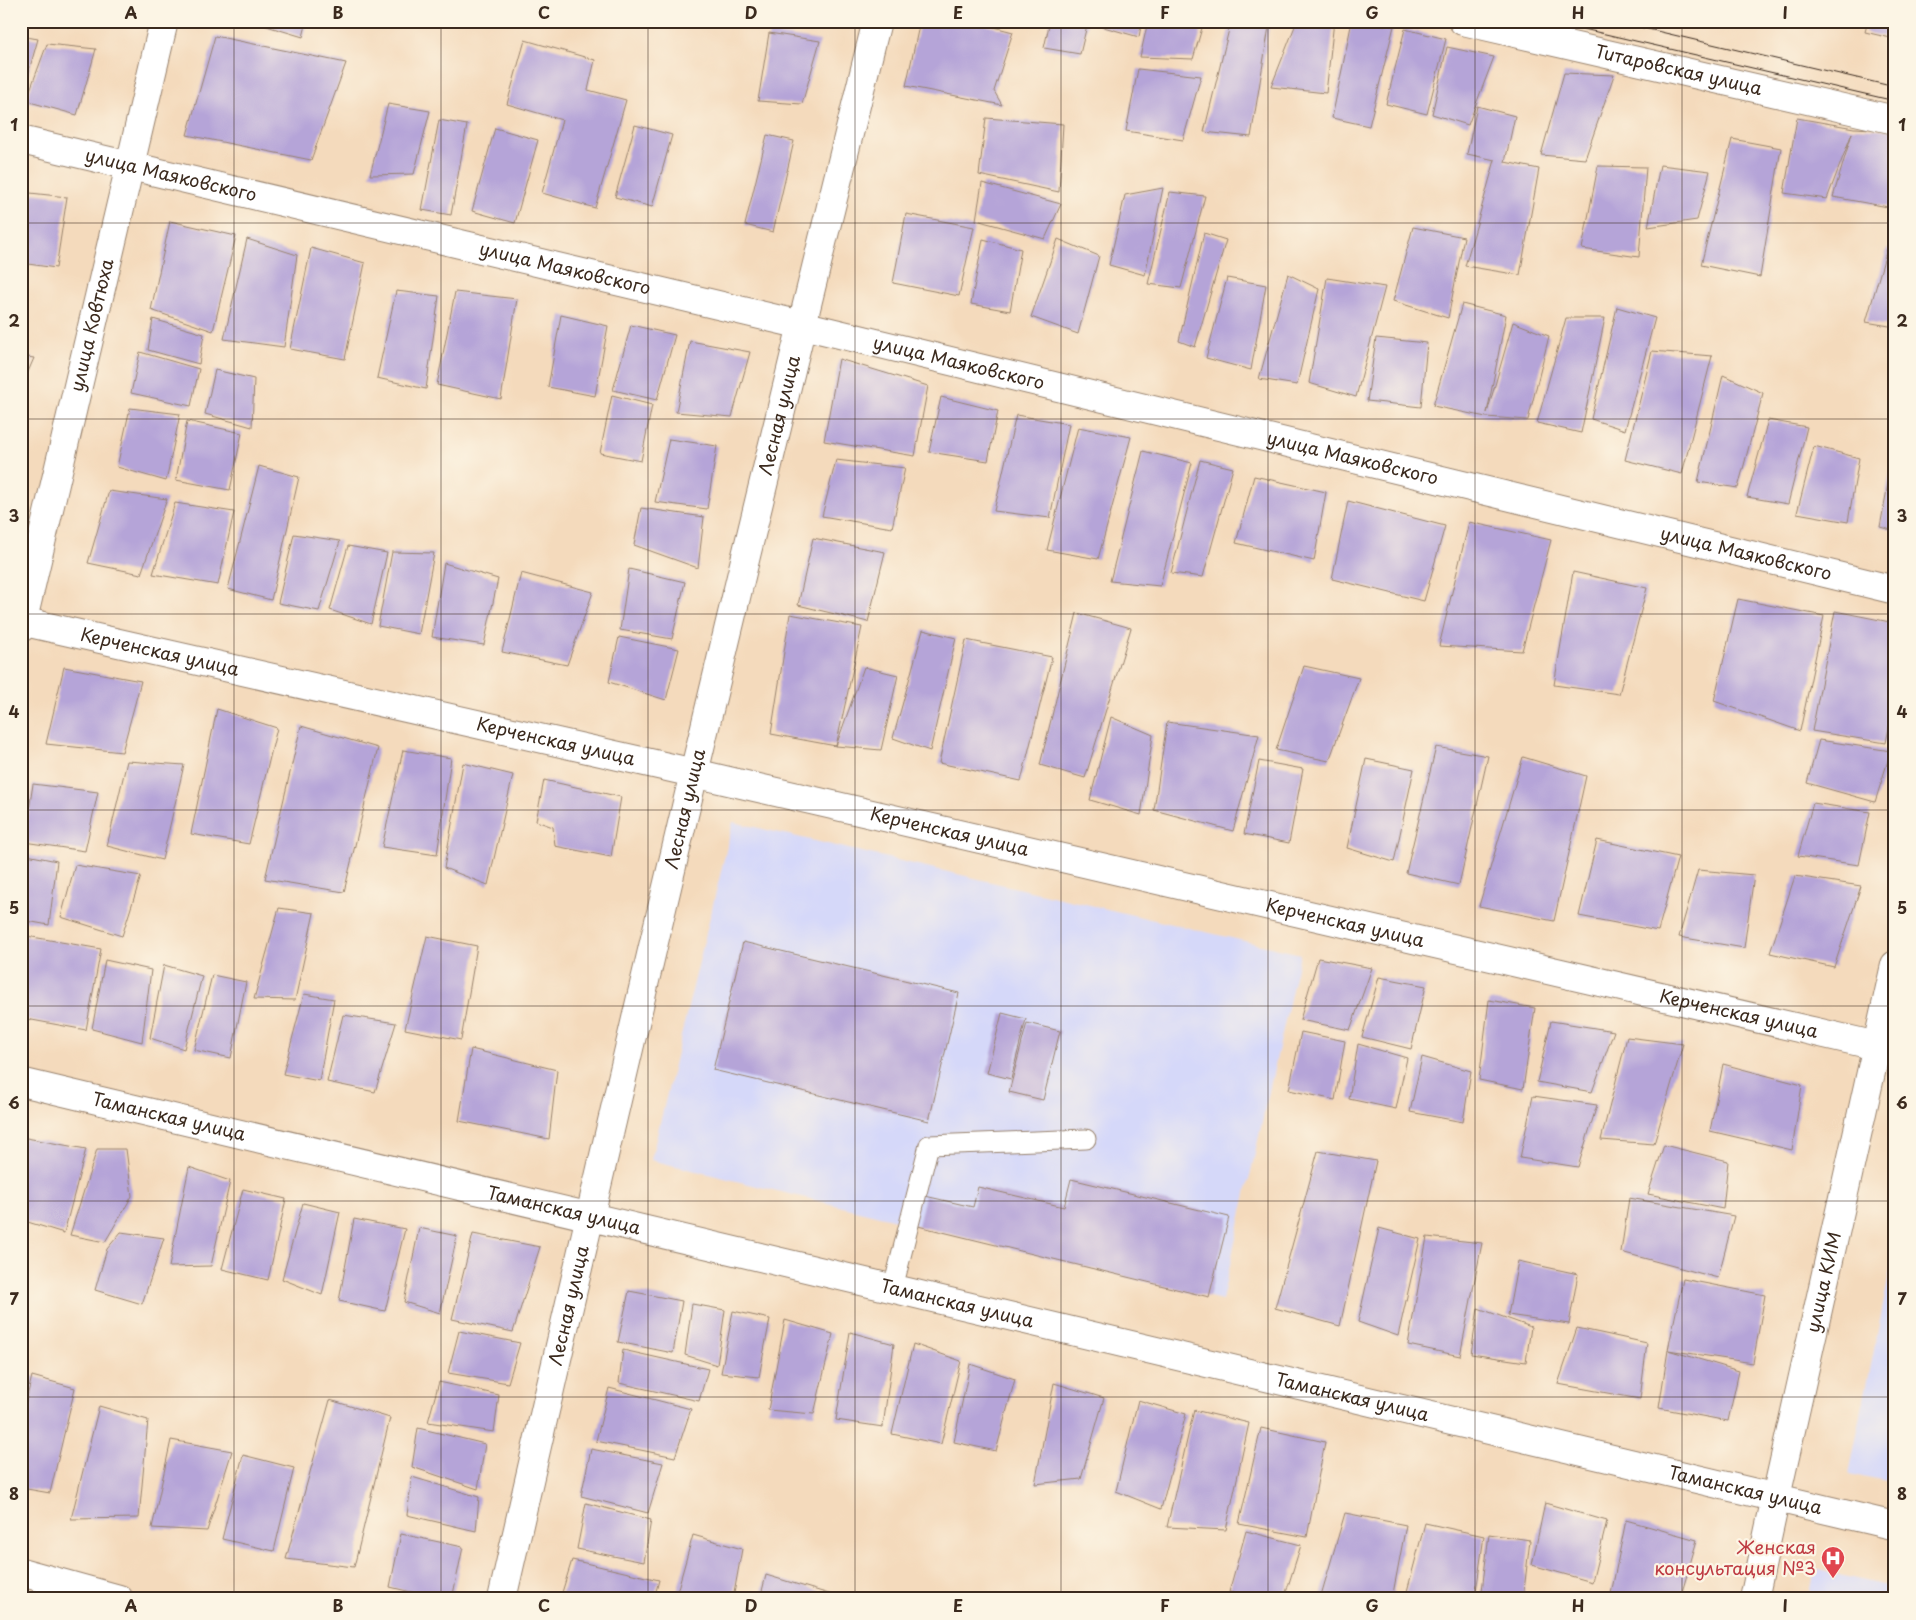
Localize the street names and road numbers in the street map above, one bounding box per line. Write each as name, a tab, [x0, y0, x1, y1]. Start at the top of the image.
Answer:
street label: Титаровская улица	[1593, 37, 1766, 101]
street label: улица Маяковского	[83, 141, 260, 207]
street label: улица Маяковского	[477, 234, 654, 301]
street label: улица Ковтюха	[62, 256, 120, 394]
street label: улица Маяковского	[871, 328, 1048, 395]
street label: Лесная улица	[751, 352, 806, 478]
street label: улица Маяковского	[1264, 423, 1441, 491]
street label: улица Маяковского	[1658, 519, 1835, 586]
street label: Керченская улица	[78, 620, 243, 682]
street label: Керченская улица	[474, 709, 639, 771]
street label: Лесная улица	[657, 745, 711, 871]
street label: Керченская улица	[868, 799, 1032, 862]
street label: Керченская улица	[1263, 890, 1428, 953]
street label: Керченская улица	[1657, 981, 1822, 1044]
street label: Таманская улица	[90, 1084, 249, 1147]
street label: Таманская улица	[485, 1178, 644, 1241]
street label: улица КИМ	[1798, 1229, 1847, 1335]
street label: Лесная улица	[541, 1242, 595, 1368]
street label: Таманская улица	[878, 1271, 1037, 1334]
street label: Таманская улица	[1273, 1365, 1433, 1427]
street label: Таманская улица	[1666, 1458, 1826, 1520]

